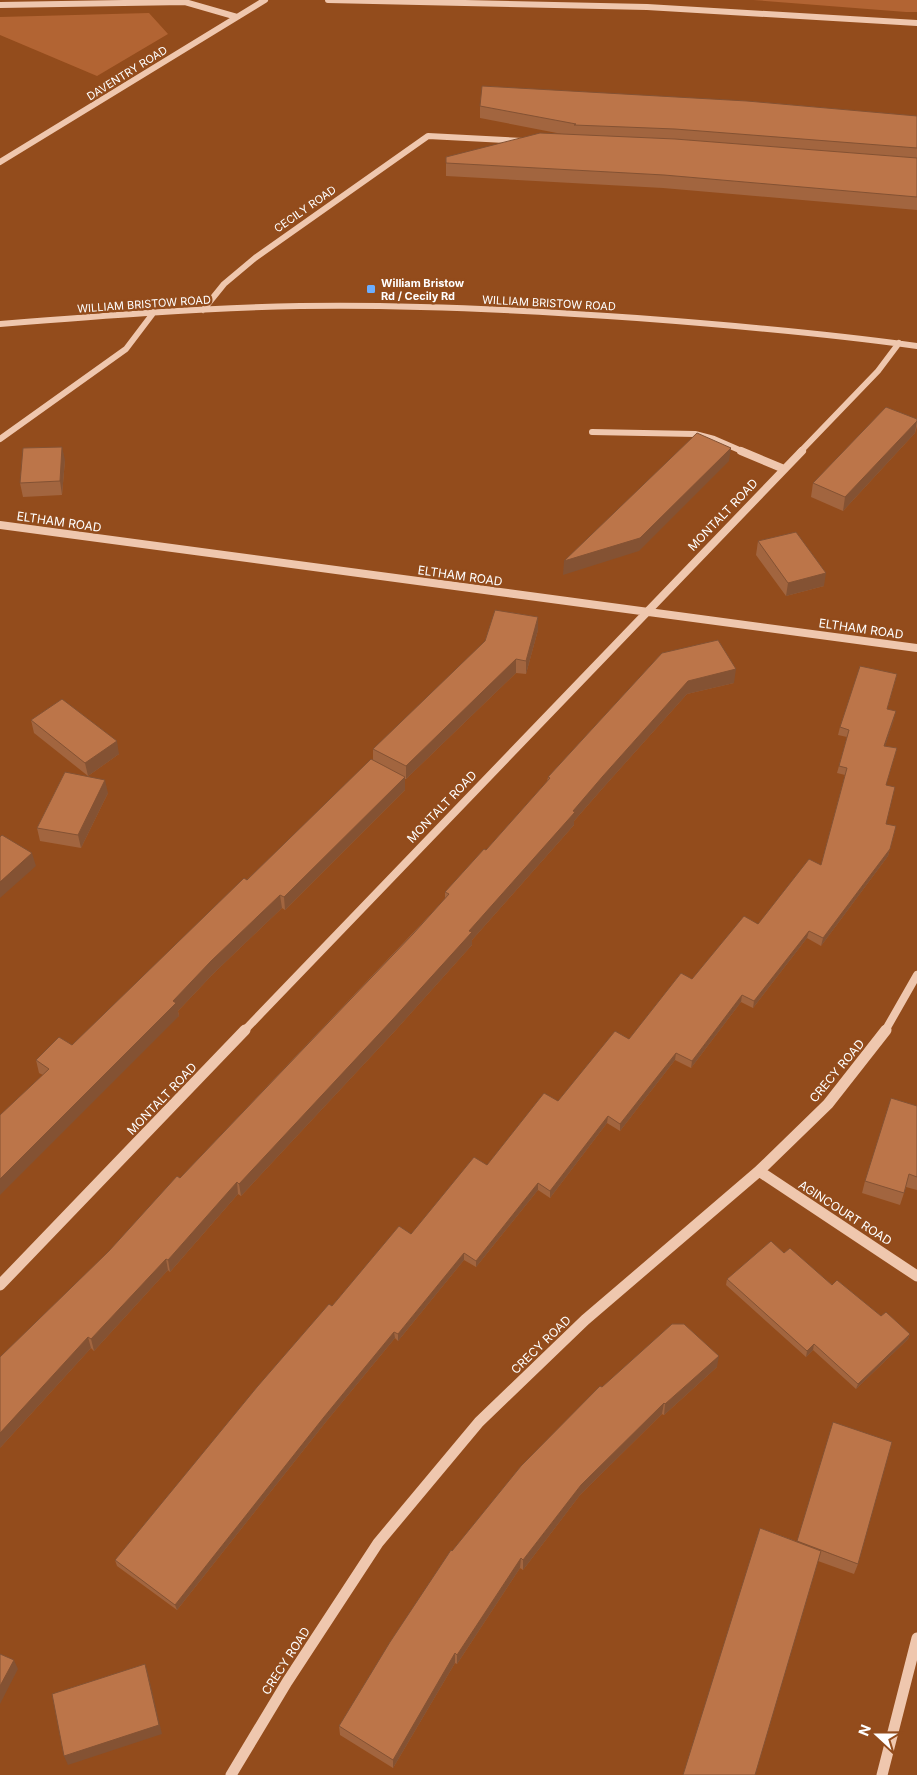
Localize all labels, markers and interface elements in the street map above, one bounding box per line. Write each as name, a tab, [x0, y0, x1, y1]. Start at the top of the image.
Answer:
street label: DAVENTRY ROAD	[84, 43, 170, 103]
street label: CECILY ROAD	[271, 182, 339, 236]
place label: William Bristow Rd / Cecily Rd	[381, 276, 465, 303]
marker: William Bristow Rd / Cecily Rd	[365, 283, 377, 295]
street label: WILLIAM BRISTOW ROAD	[77, 292, 211, 316]
street label: WILLIAM BRISTOW ROAD	[482, 293, 616, 313]
street label: MONTALT ROAD	[685, 476, 761, 554]
street label: ELTHAM ROAD	[16, 508, 102, 535]
street label: ELTHAM ROAD	[417, 562, 503, 589]
street label: ELTHAM ROAD	[818, 615, 904, 642]
street label: MONTALT ROAD	[404, 768, 480, 846]
street label: CRECY ROAD	[806, 1036, 867, 1105]
street label: MONTALT ROAD	[124, 1060, 200, 1138]
street label: AGINCOURT ROAD	[796, 1177, 895, 1248]
street label: CRECY ROAD	[508, 1312, 574, 1377]
street label: CRECY ROAD	[258, 1624, 313, 1697]
north arrow	[852, 1710, 902, 1760]
text: N	[855, 1722, 874, 1738]

